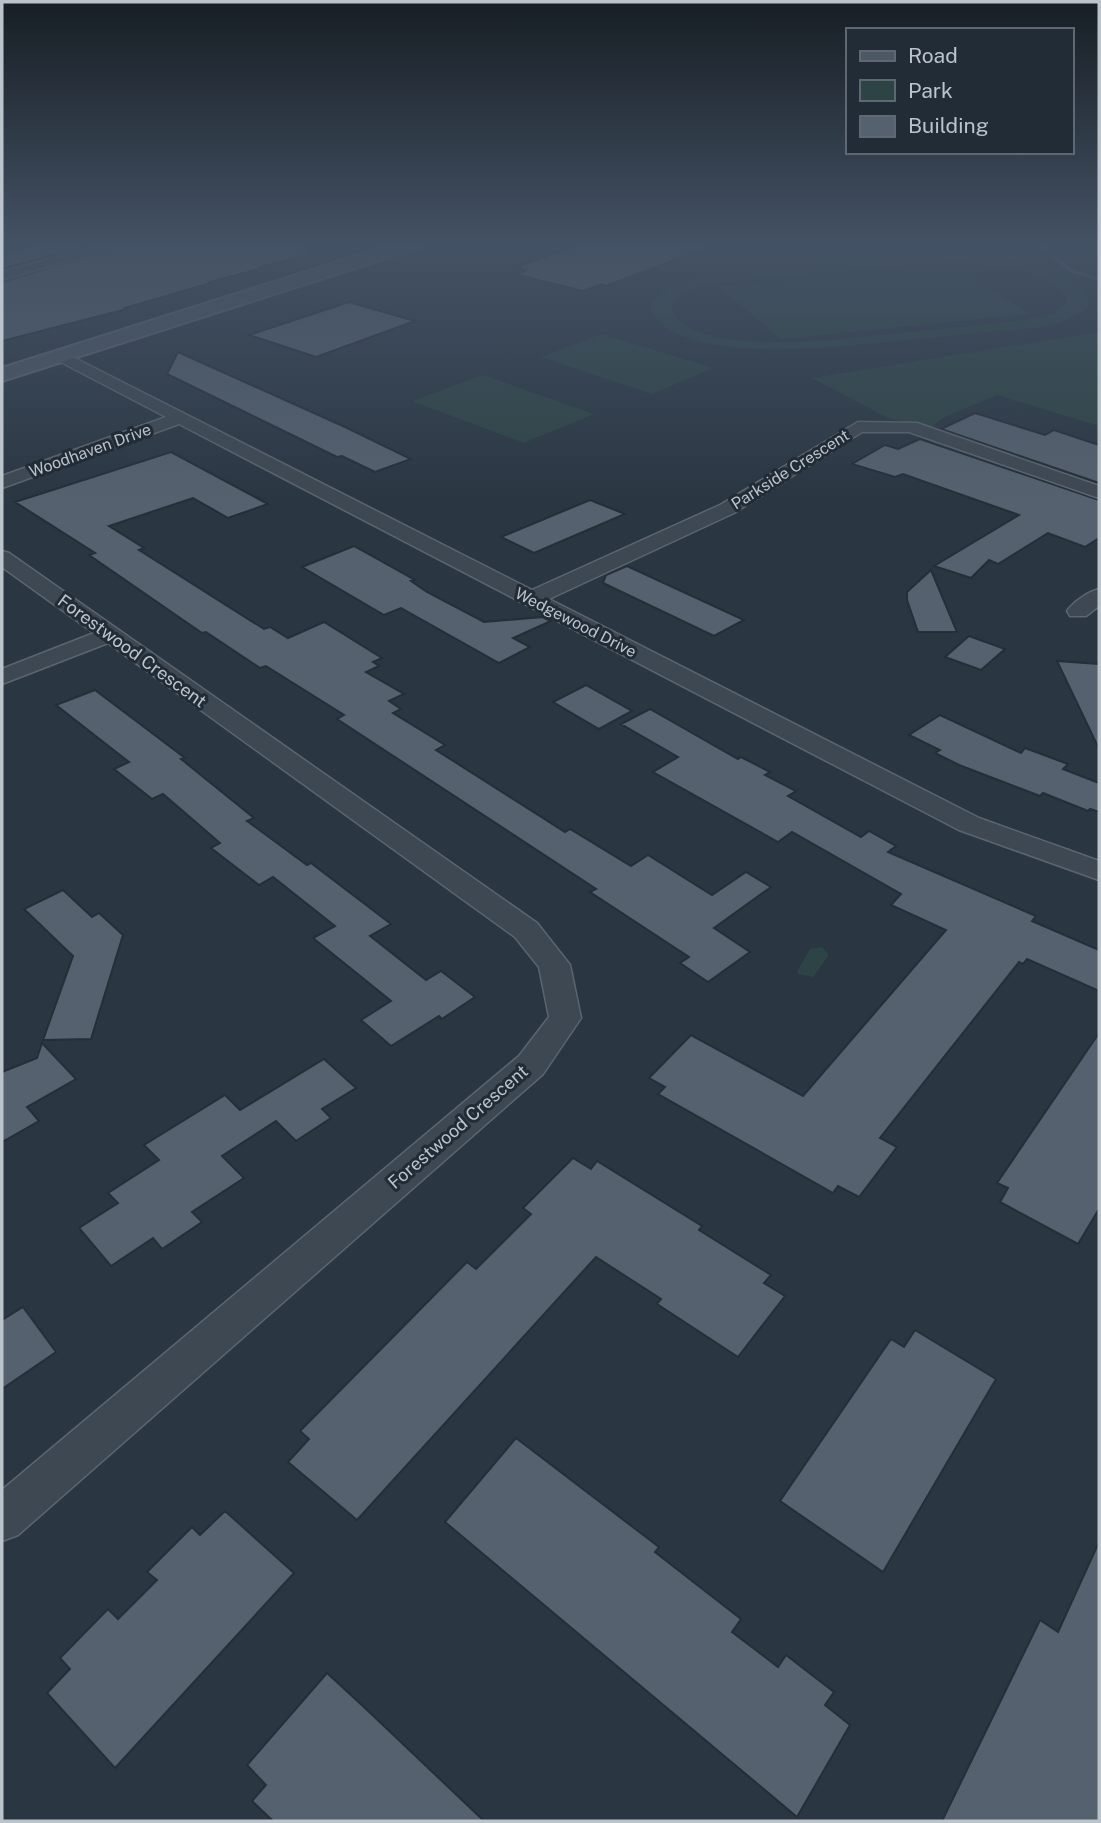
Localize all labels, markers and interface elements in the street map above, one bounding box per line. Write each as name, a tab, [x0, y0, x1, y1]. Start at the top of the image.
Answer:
legend	[846, 28, 1073, 154]
text: Road	[908, 43, 958, 68]
text: Park	[908, 78, 953, 103]
text: Building	[908, 113, 989, 138]
street label: Woodhaven Drive	[27, 420, 154, 481]
street label: Parkside Crescent	[728, 425, 853, 513]
street label: Wedgewood Drive	[512, 584, 640, 661]
street label: Forestwood Crescent	[54, 590, 211, 711]
street label: Forestwood Crescent	[383, 1060, 532, 1193]

